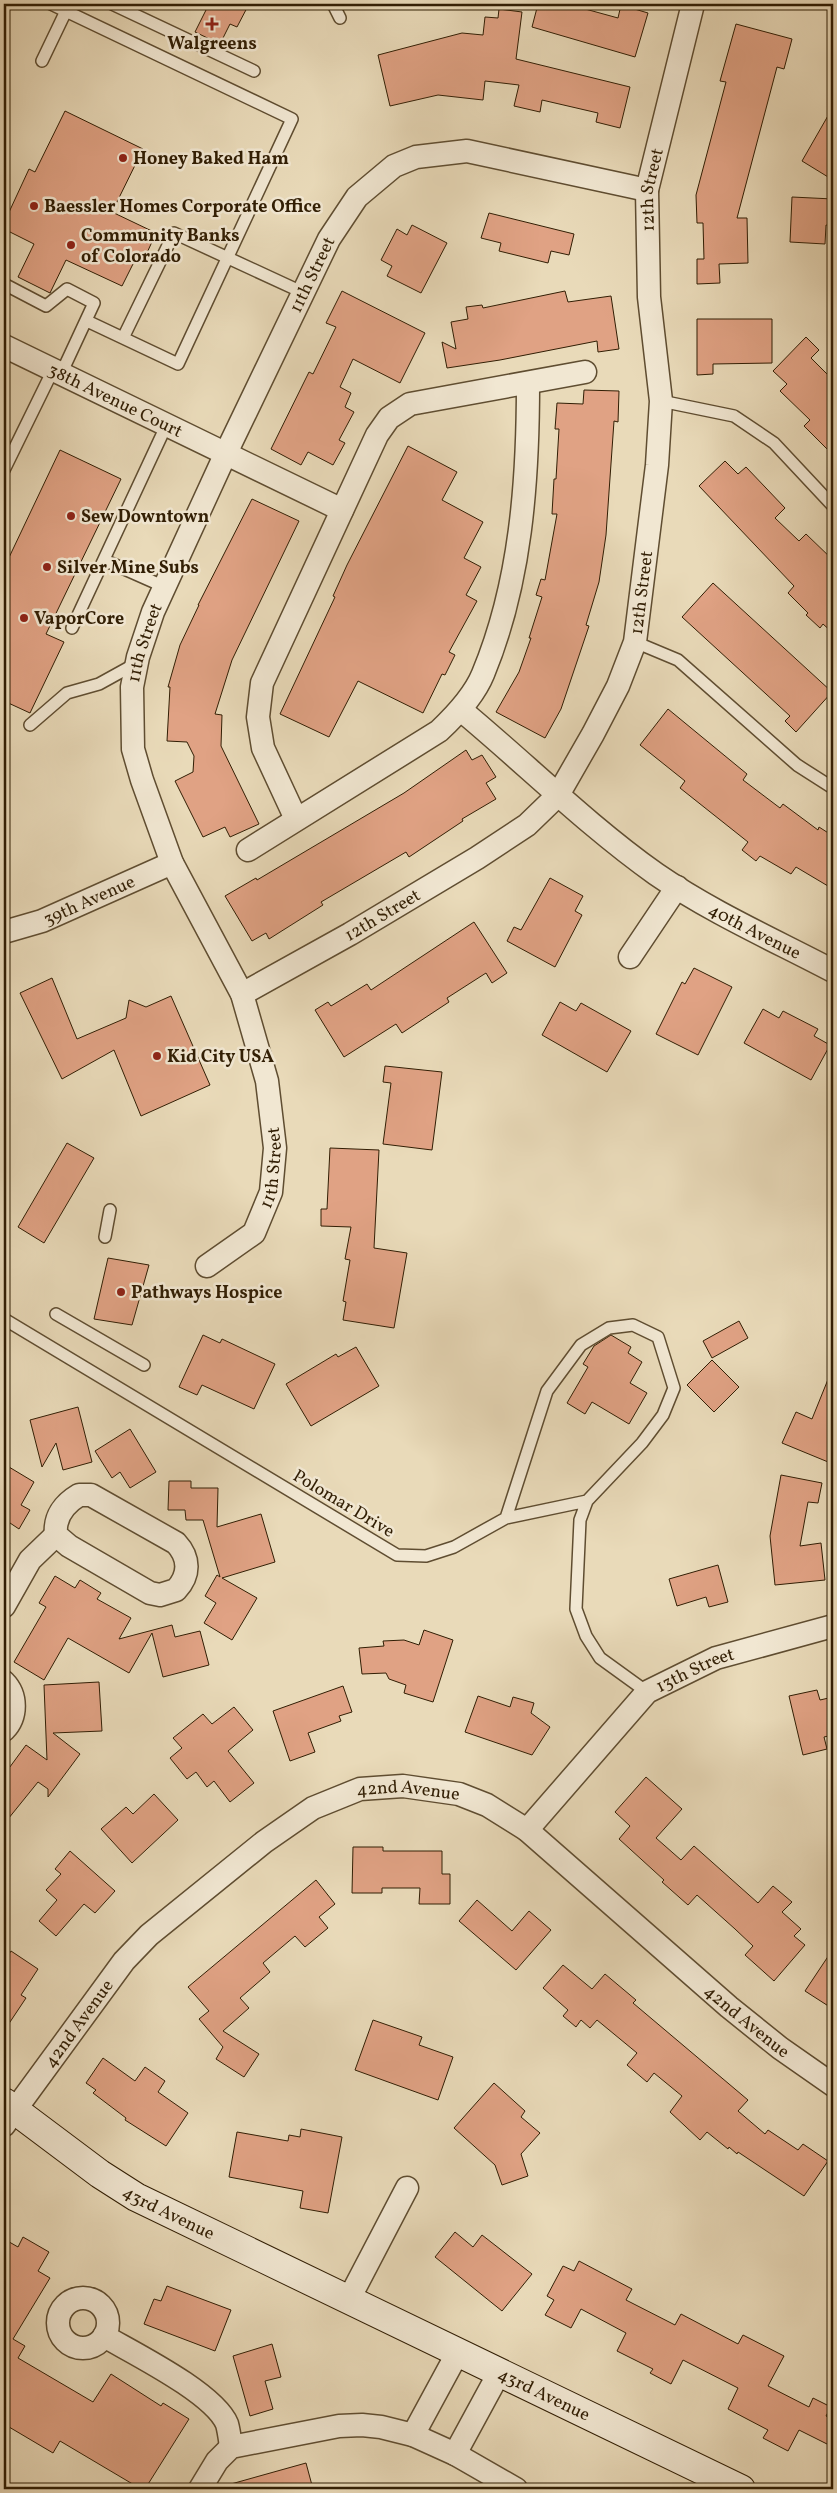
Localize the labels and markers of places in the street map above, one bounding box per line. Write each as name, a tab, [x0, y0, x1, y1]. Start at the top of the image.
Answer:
marker: Walgreens	[206, 18, 218, 30]
place label: Walgreens	[167, 32, 257, 57]
place label: Honey Baked Ham	[133, 147, 289, 172]
marker: Honey Baked Ham	[117, 152, 129, 164]
place label: Baessler Homes Corporate Office	[44, 195, 321, 220]
marker: Baessler Homes Corporate Office	[28, 200, 40, 212]
place label: Community Banks of Colorado	[81, 224, 240, 270]
marker: Community Banks of Colorado	[65, 239, 77, 251]
place label: Sew Downtown	[81, 505, 210, 530]
marker: Sew Downtown	[65, 510, 77, 522]
place label: Silver Mine Subs	[57, 556, 199, 581]
marker: Silver Mine Subs	[41, 561, 53, 573]
place label: VaporCore	[34, 607, 124, 632]
marker: VaporCore	[18, 612, 30, 624]
place label: Kid City USA	[167, 1045, 274, 1070]
marker: Kid City USA	[151, 1050, 163, 1062]
place label: Pathways Hospice	[131, 1281, 282, 1306]
marker: Pathways Hospice	[115, 1286, 127, 1298]

